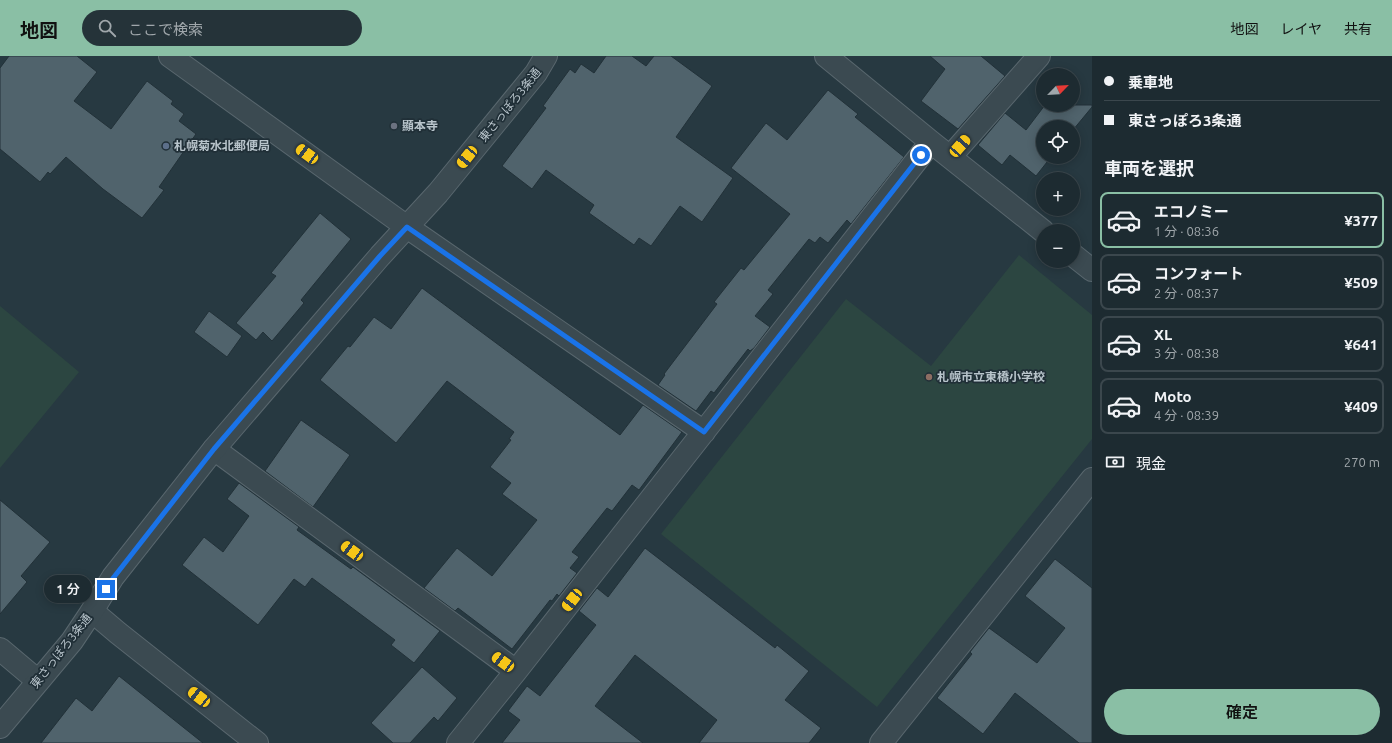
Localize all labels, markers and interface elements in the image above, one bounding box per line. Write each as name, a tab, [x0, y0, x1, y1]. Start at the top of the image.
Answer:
search box	[82, 10, 362, 46]
icon: search	[96, 17, 118, 39]
text: 地図	[20, 19, 58, 41]
text: ここで検索	[128, 21, 203, 38]
text: 地図	[1230, 21, 1258, 37]
text: レイヤ	[1280, 21, 1322, 37]
text: 共有	[1344, 21, 1372, 37]
street label: 東さっぽろ3条通	[476, 65, 543, 144]
north arrow	[1036, 68, 1080, 112]
map controls	[1036, 68, 1080, 268]
text: 乗車地	[1128, 74, 1173, 91]
text: 東さっぽろ3条通	[1128, 112, 1241, 129]
place label: 顯本寺	[402, 119, 438, 132]
button: locate	[1036, 120, 1080, 164]
marker: 顯本寺	[389, 121, 399, 131]
car	[948, 133, 972, 159]
place label: 札幌菊水北郵便局	[174, 139, 270, 152]
marker: 札幌菊水北郵便局	[161, 141, 171, 151]
car	[294, 142, 320, 166]
car	[455, 144, 479, 170]
route start	[912, 146, 930, 164]
text: 車両を選択	[1104, 158, 1194, 178]
button: +	[1036, 172, 1080, 216]
icon: car	[1106, 202, 1142, 238]
text: エコノミー	[1154, 203, 1229, 220]
text: ¥377	[1344, 212, 1378, 229]
button: −	[1036, 224, 1080, 268]
text: 1 分 · 08:36	[1154, 224, 1219, 238]
icon: car	[1106, 264, 1142, 300]
text: コンフォート	[1154, 265, 1244, 282]
text: ¥509	[1344, 274, 1378, 291]
text: 2 分 · 08:37	[1154, 286, 1219, 300]
icon: car	[1106, 326, 1142, 362]
text: XL	[1154, 326, 1172, 343]
text: ¥641	[1344, 336, 1378, 353]
text: 3 分 · 08:38	[1154, 346, 1219, 360]
place label: 札幌市立東橋小学校	[937, 370, 1045, 383]
marker: 札幌市立東橋小学校	[924, 372, 934, 382]
icon: car	[1106, 388, 1142, 424]
text: Moto	[1154, 388, 1192, 405]
text: ¥409	[1344, 398, 1378, 415]
text: 4 分 · 08:39	[1154, 408, 1219, 422]
icon: cash	[1104, 451, 1126, 473]
text: 現金	[1136, 455, 1166, 472]
text: 270 m	[1344, 455, 1380, 469]
car	[339, 539, 365, 563]
callout: 1 分	[44, 575, 92, 603]
route end	[97, 580, 115, 598]
text: 1 分	[56, 582, 80, 596]
car	[560, 587, 584, 613]
street label: 東さっぽろ3条通	[28, 611, 94, 690]
car	[490, 650, 516, 674]
car	[186, 685, 212, 709]
button: 確定	[1104, 689, 1380, 735]

